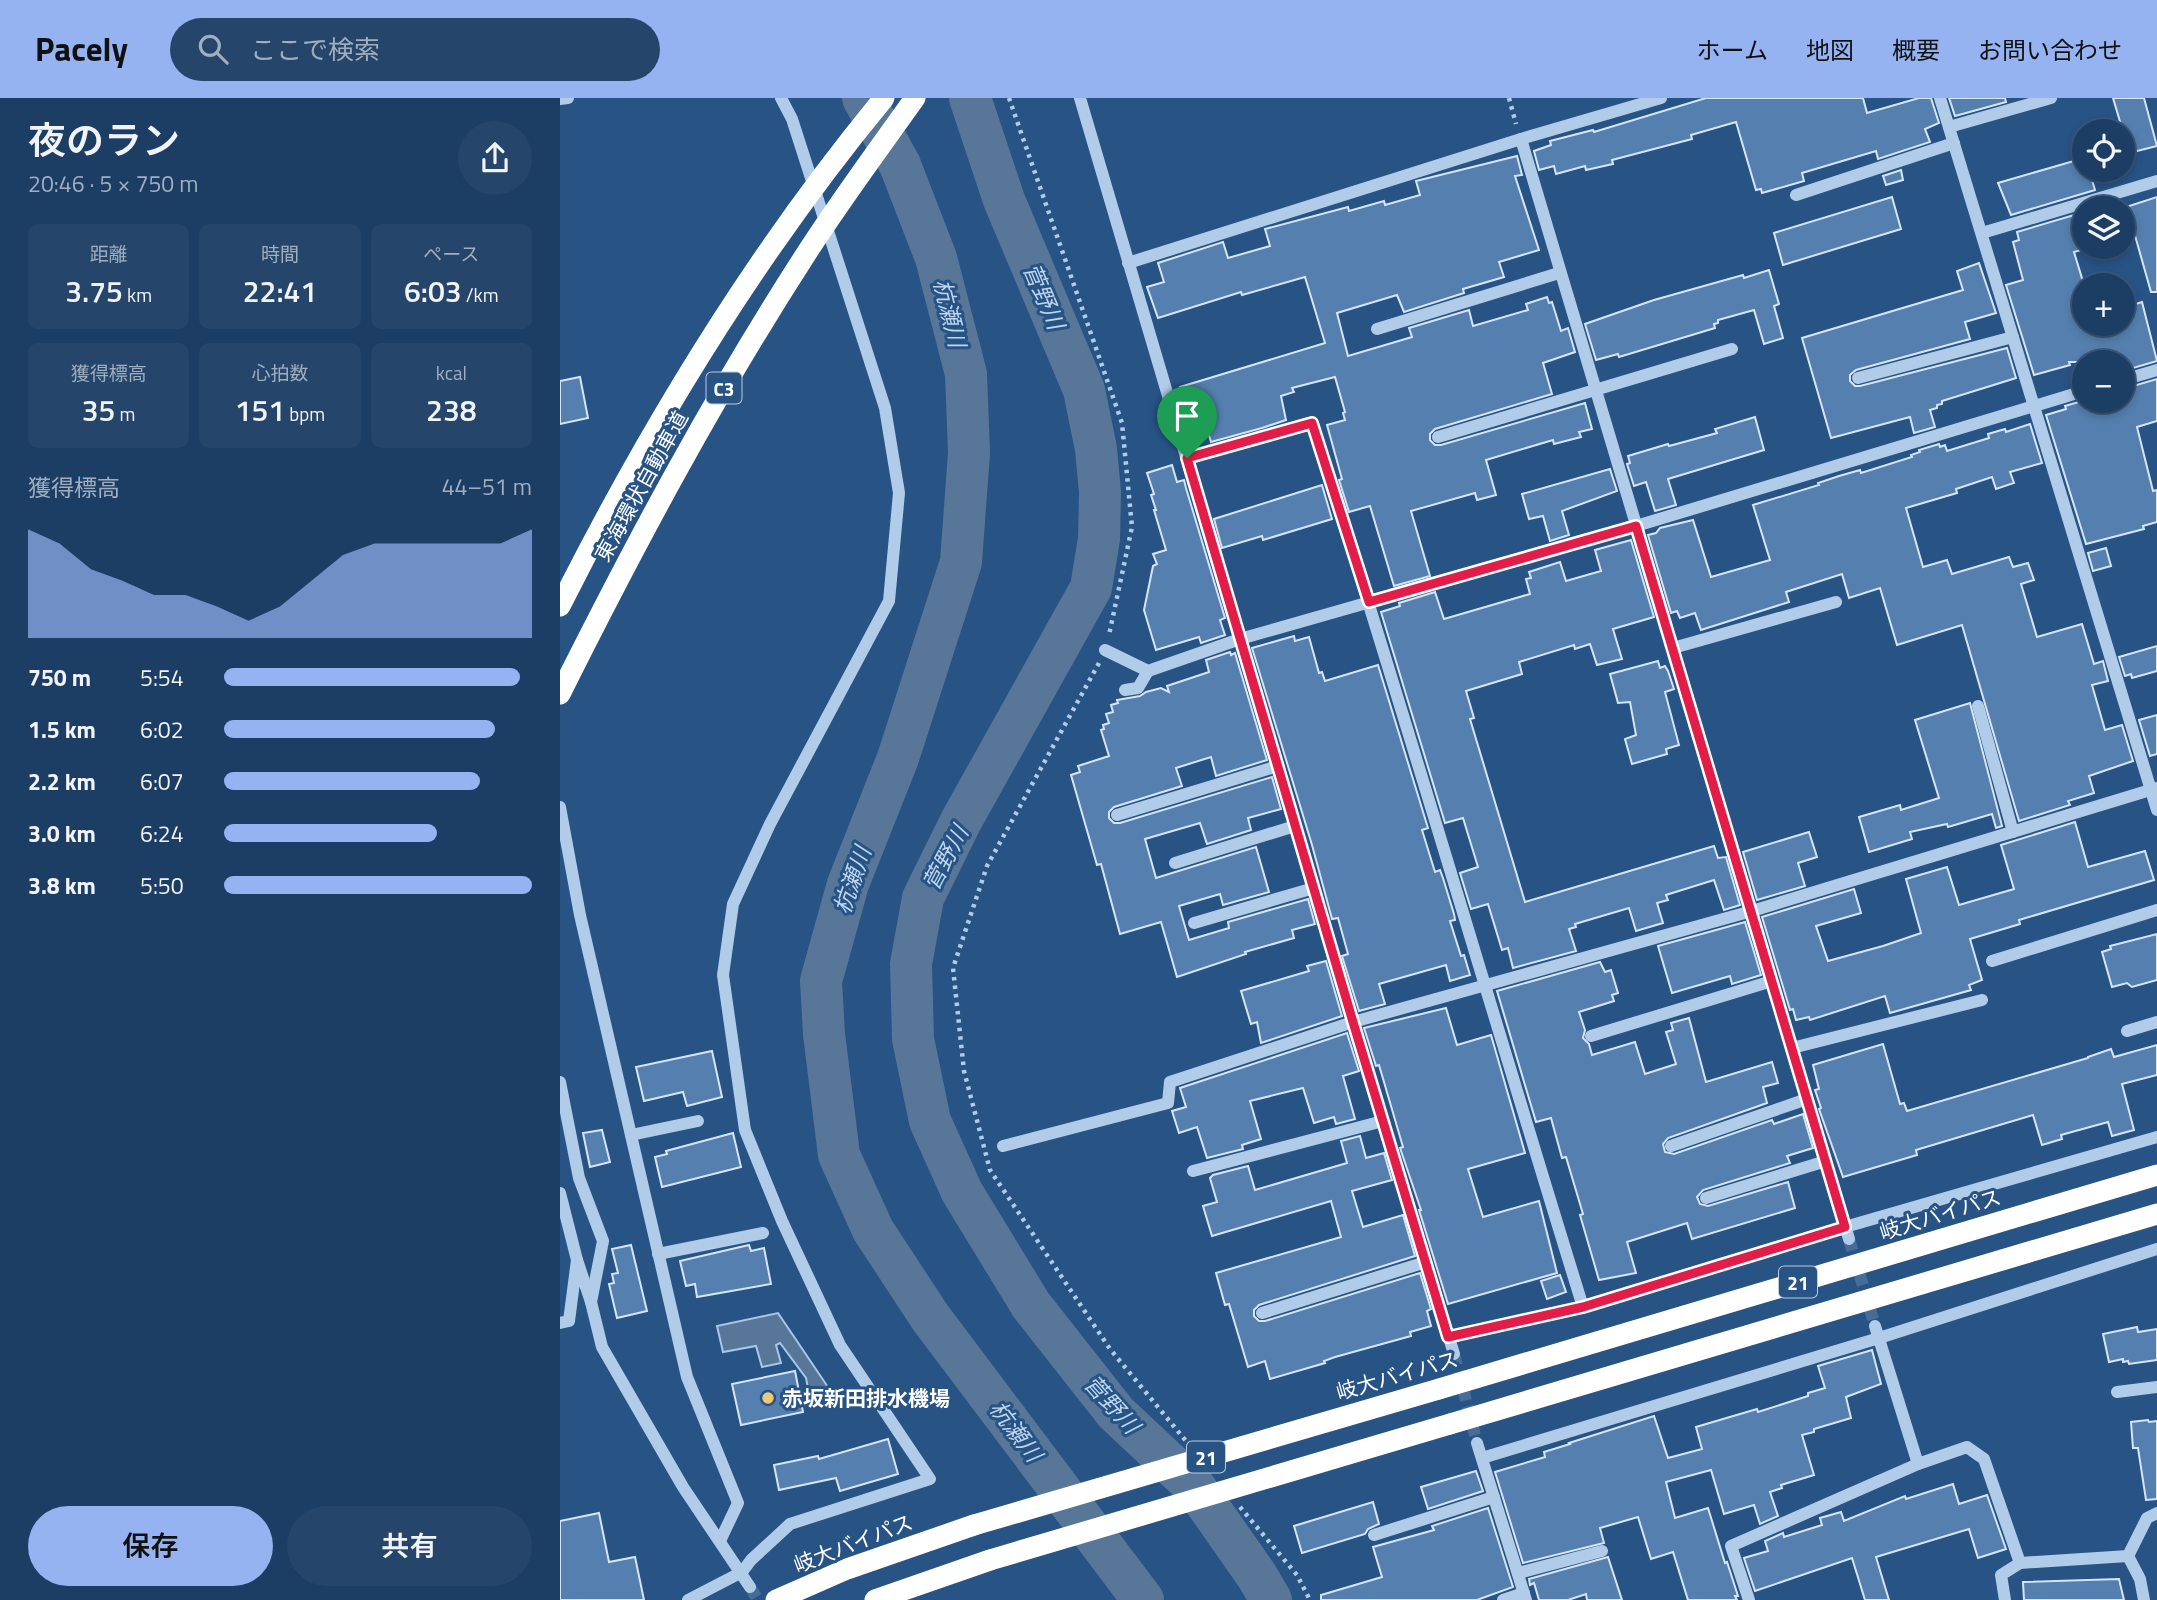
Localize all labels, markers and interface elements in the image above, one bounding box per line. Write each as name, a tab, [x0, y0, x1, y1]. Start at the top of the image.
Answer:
search box	[170, 18, 660, 81]
text: Pacely	[35, 24, 128, 74]
icon: search	[194, 30, 232, 68]
text: ここで検索	[250, 30, 380, 69]
text: ホーム	[1697, 32, 1768, 68]
text: 地図	[1806, 32, 1854, 68]
text: 概要	[1892, 32, 1940, 68]
text: お問い合わせ	[1978, 32, 2122, 68]
text: 夜のラン	[28, 111, 180, 169]
map controls	[2072, 119, 2135, 413]
button: locate	[2072, 119, 2135, 182]
button: share	[458, 121, 532, 195]
text: 20:46 · 5 × 750 m	[28, 166, 198, 201]
button: layers	[2072, 196, 2135, 259]
text: 距離	[90, 239, 128, 268]
text: 時間	[261, 239, 299, 268]
text: ペース	[423, 239, 479, 268]
water label: 菅野川	[1014, 257, 1075, 337]
text: 3.75	[65, 268, 123, 314]
text: 22:41	[243, 268, 317, 314]
text: 6:03	[404, 268, 462, 314]
button: +	[2072, 273, 2135, 336]
water label: 杭瀬川	[925, 275, 976, 354]
text: km	[123, 280, 152, 309]
text: /km	[462, 280, 499, 309]
button: −	[2072, 350, 2135, 413]
text: 獲得標高	[71, 358, 147, 387]
text: 心拍数	[251, 358, 309, 387]
text: kcal	[436, 358, 467, 387]
road number: C3	[706, 372, 742, 404]
pin	[1157, 386, 1217, 458]
text: 35	[82, 387, 115, 433]
text: 151	[235, 387, 285, 433]
text: 238	[426, 387, 477, 433]
icon: arrive	[1168, 397, 1206, 435]
text: m	[115, 399, 136, 428]
text: bpm	[285, 399, 325, 428]
street label: 東海環状自動車道	[586, 405, 696, 567]
text: 44–51 m	[442, 469, 532, 504]
text: 獲得標高	[28, 470, 120, 505]
text: 750 m	[28, 660, 91, 695]
text: 5:54	[140, 660, 184, 695]
text: 1.5 km	[28, 712, 96, 747]
text: 6:02	[140, 712, 184, 747]
text: 2.2 km	[28, 764, 96, 799]
text: 6:07	[140, 764, 184, 799]
text: 3.0 km	[28, 816, 96, 851]
text: 6:24	[140, 816, 184, 851]
water label: 菅野川	[913, 817, 978, 897]
water label: 杭瀬川	[824, 839, 881, 918]
text: 3.8 km	[28, 868, 96, 903]
text: 5:50	[140, 868, 184, 903]
street label: 岐大バイパス	[1875, 1180, 2005, 1248]
road number: 21	[1779, 1266, 1817, 1298]
street label: 岐大バイパス	[1332, 1342, 1462, 1408]
water label: 菅野川	[1076, 1367, 1150, 1444]
place label: 赤坂新田排水機場	[782, 1382, 950, 1414]
marker: 赤坂新田排水機場	[760, 1390, 776, 1406]
water label: 杭瀬川	[981, 1393, 1053, 1471]
road number: 21	[1187, 1442, 1225, 1472]
button: 保存	[28, 1506, 273, 1586]
button: 共有	[287, 1506, 532, 1586]
street label: 岐大バイパス	[789, 1506, 917, 1580]

